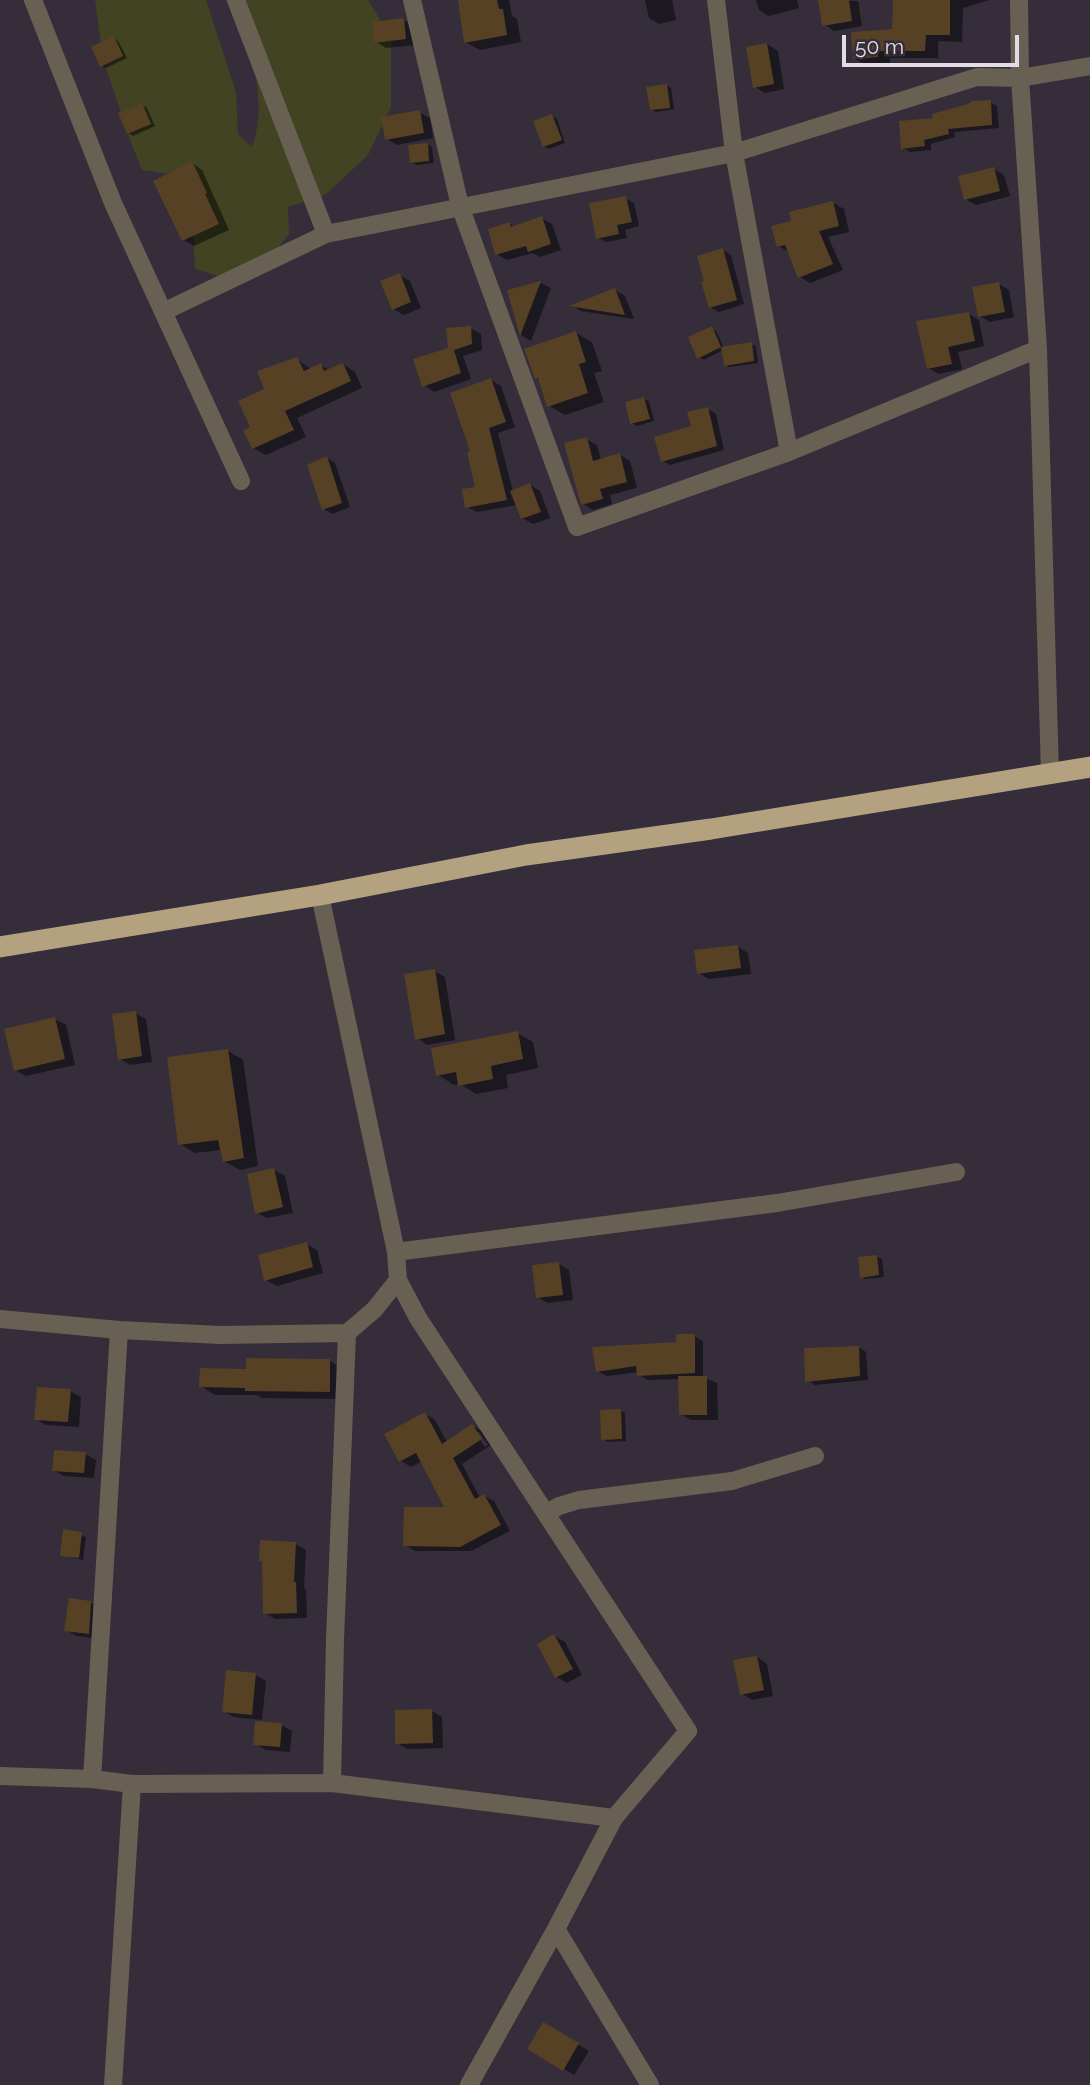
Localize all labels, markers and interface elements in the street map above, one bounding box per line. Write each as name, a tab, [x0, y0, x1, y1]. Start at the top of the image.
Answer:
scale bar	[845, 21, 1022, 65]
text: 50 m	[855, 34, 904, 59]

